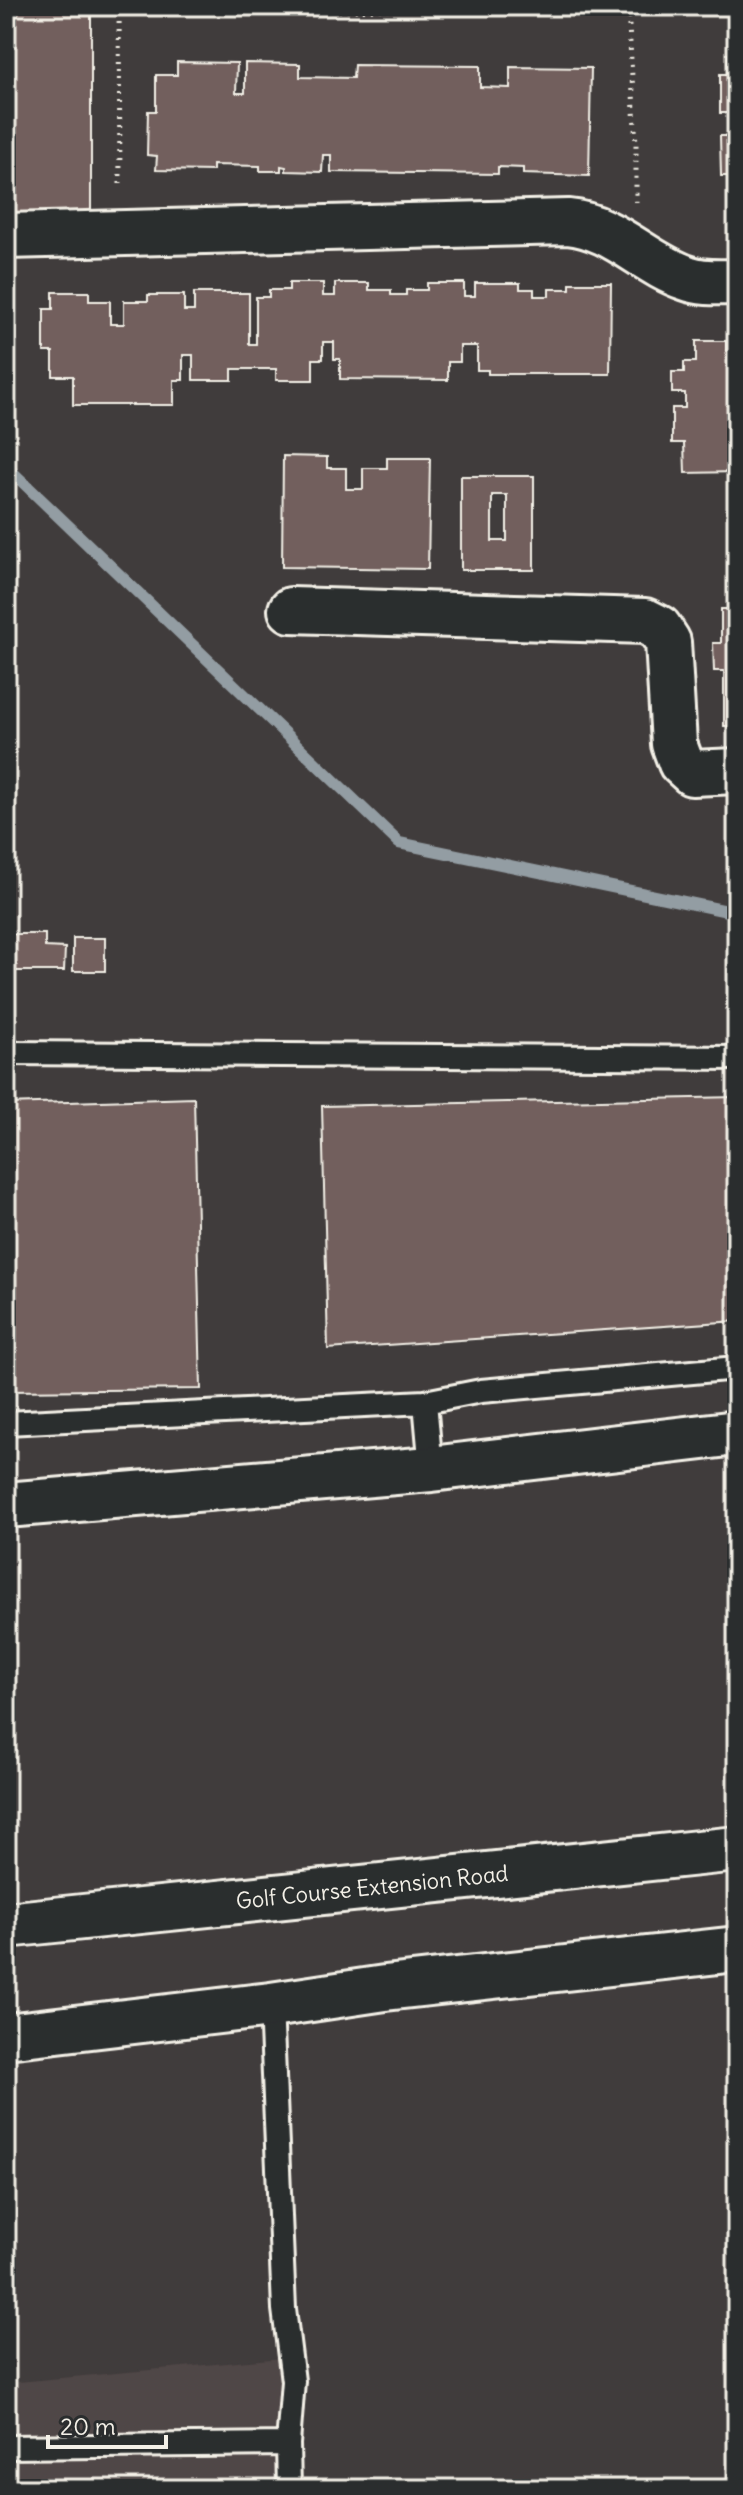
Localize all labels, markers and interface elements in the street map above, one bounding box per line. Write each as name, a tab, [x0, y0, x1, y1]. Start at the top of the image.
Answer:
street label: Golf Course Extension Road	[234, 1859, 510, 1915]
scale bar	[48, 2399, 166, 2449]
text: 20 m	[60, 2411, 116, 2441]

